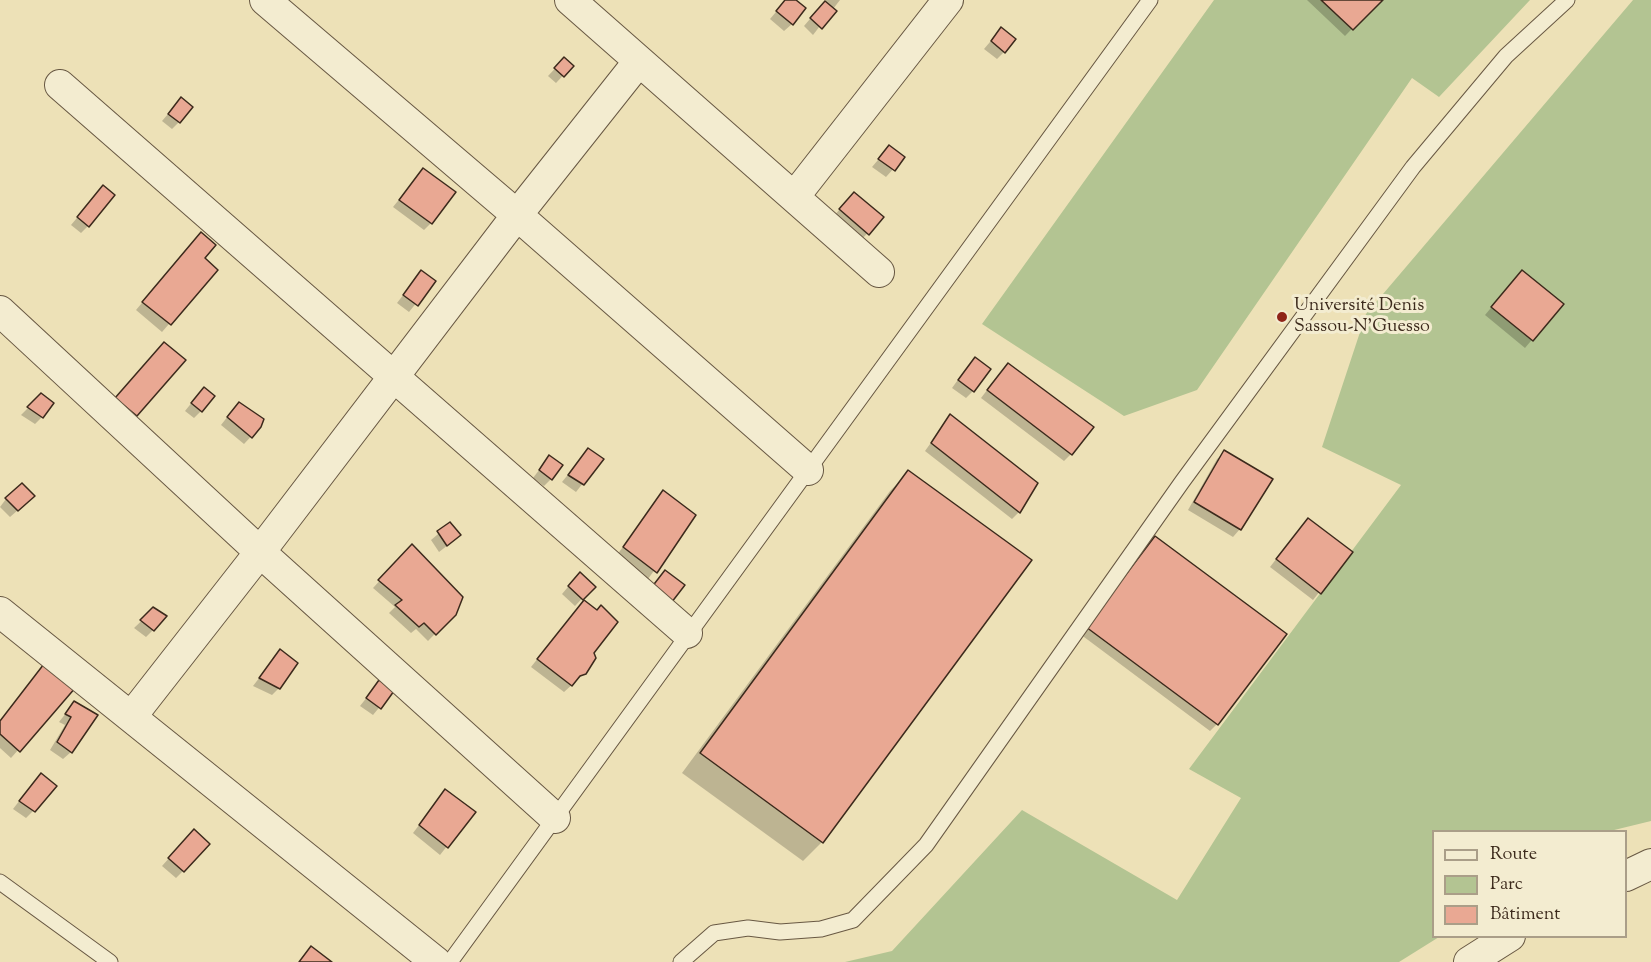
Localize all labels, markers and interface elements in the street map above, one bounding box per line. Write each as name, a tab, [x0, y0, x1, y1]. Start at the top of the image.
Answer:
place label: Université Denis Sassou-N'Guesso	[1294, 296, 1430, 338]
marker: Université Denis Sassou-N'Guesso	[1275, 310, 1289, 324]
legend	[1432, 830, 1627, 938]
text: Route	[1490, 842, 1537, 868]
text: Parc	[1490, 872, 1523, 898]
text: Bâtiment	[1490, 902, 1560, 928]

